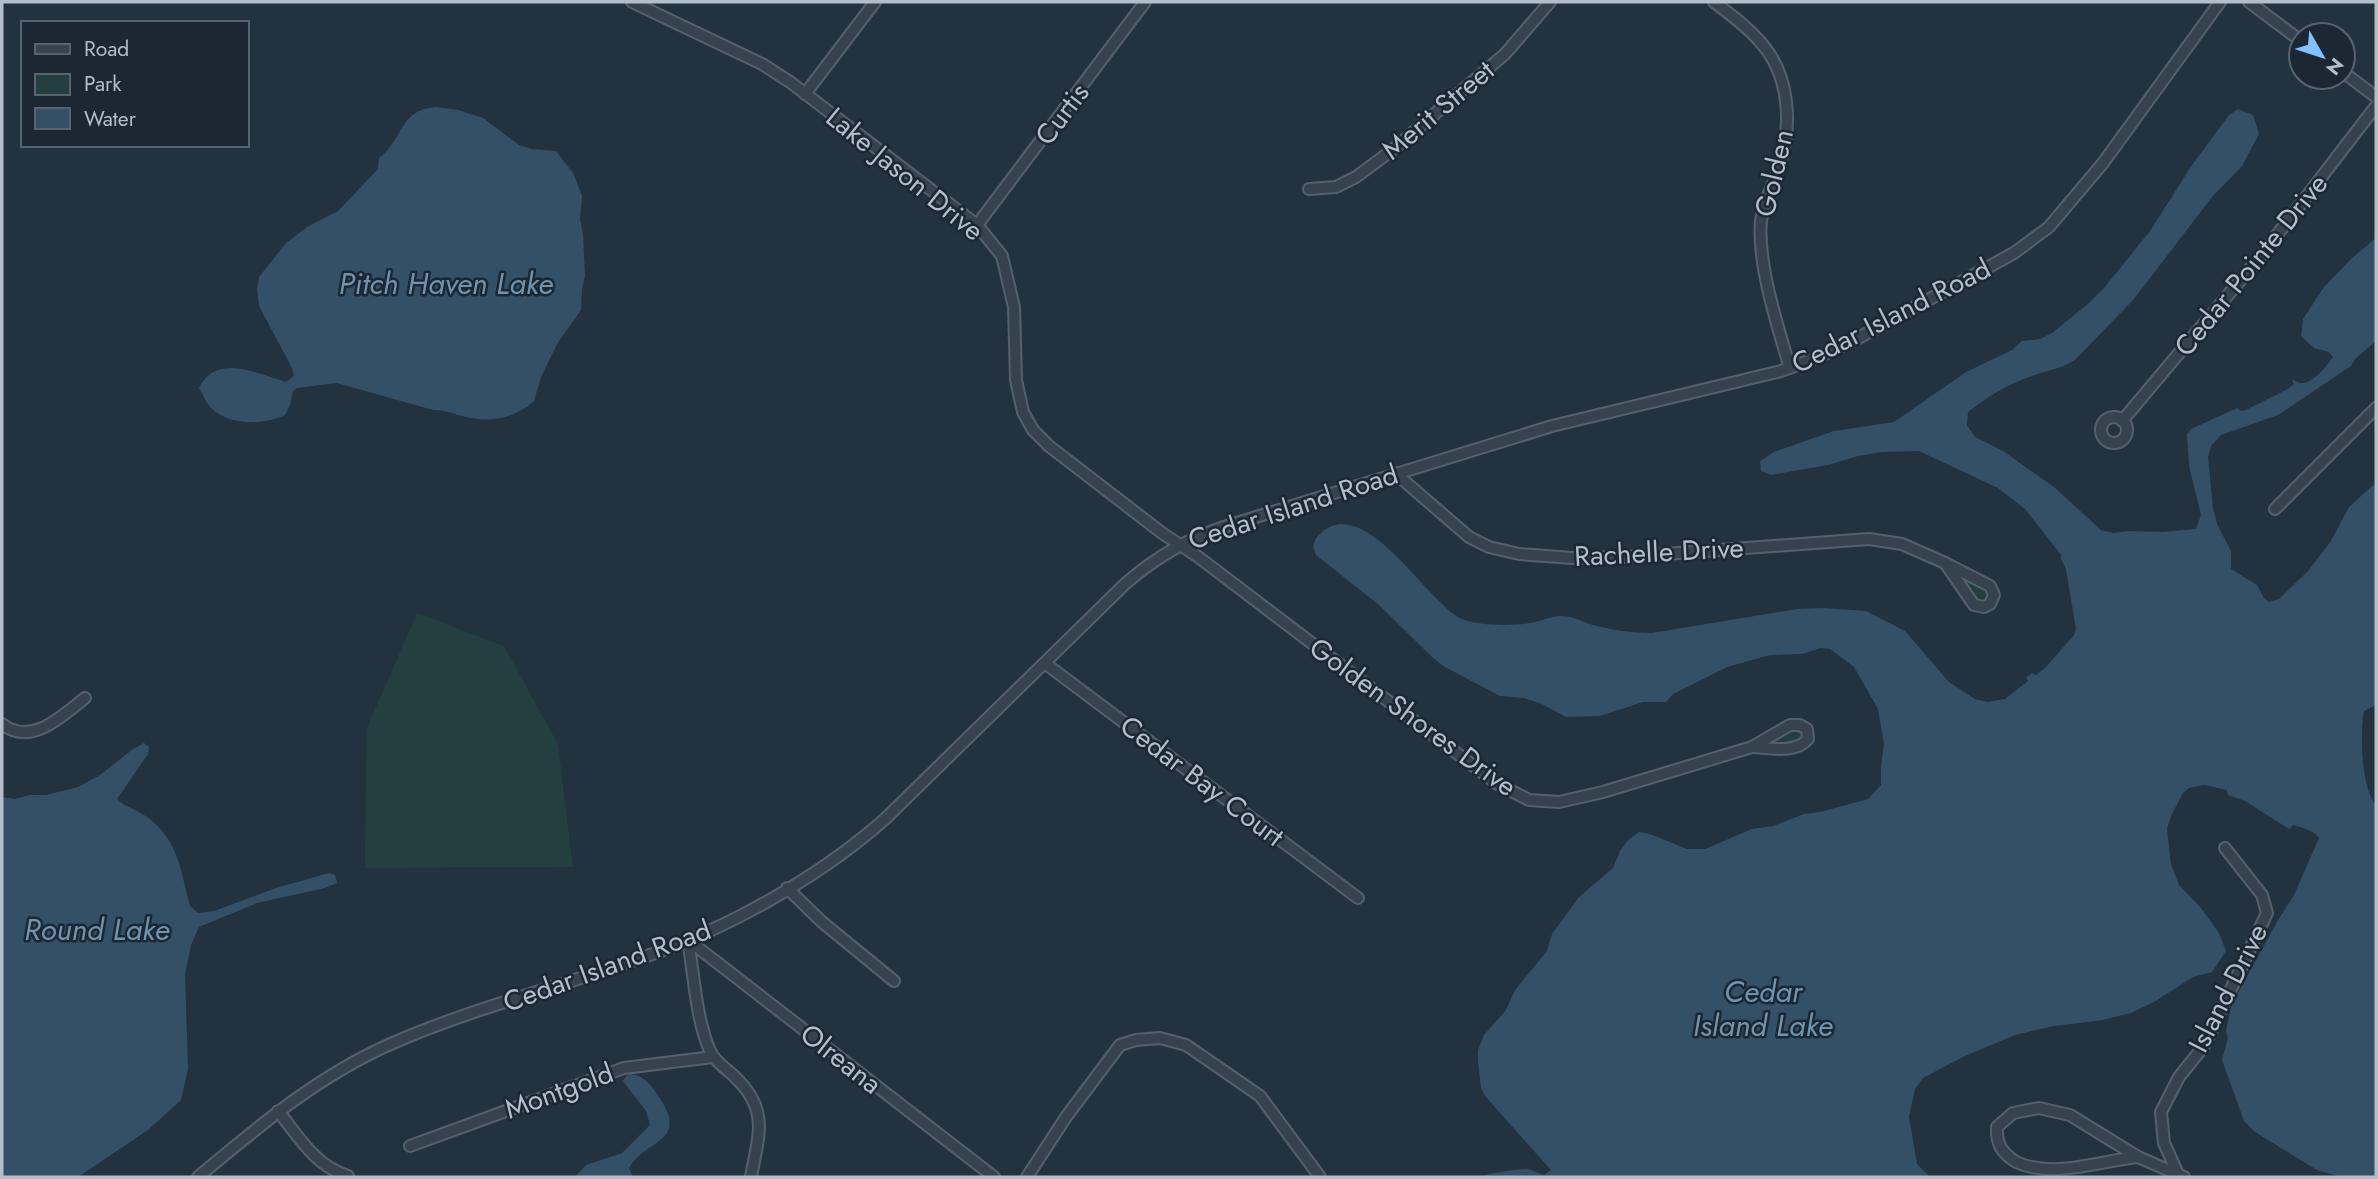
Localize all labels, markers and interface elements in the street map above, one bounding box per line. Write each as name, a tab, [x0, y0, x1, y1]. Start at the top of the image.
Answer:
legend	[21, 21, 248, 147]
north arrow	[2287, 21, 2357, 91]
text: Road	[84, 34, 129, 64]
street label: Merit Street	[1373, 50, 1503, 169]
text: N	[2320, 52, 2350, 81]
text: Park	[84, 69, 122, 99]
street label: Curtis	[1025, 74, 1099, 154]
street label: Lake Jason Drive	[817, 97, 993, 251]
text: Water	[84, 104, 137, 134]
street label: Golden	[1744, 125, 1804, 221]
street label: Cedar Pointe Drive	[2164, 165, 2338, 365]
street label: Cedar Island Road	[1784, 248, 1998, 384]
water label: Pitch Haven Lake	[339, 262, 553, 305]
street label: Cedar Island Road	[1183, 454, 1403, 560]
street label: Rachelle Drive	[1573, 527, 1745, 577]
street label: Golden Shores Drive	[1301, 628, 1525, 806]
street label: Cedar Bay Court	[1111, 706, 1293, 857]
water label: Round Lake	[24, 908, 170, 951]
street label: Cedar Island Road	[497, 909, 717, 1023]
street label: Island Drive	[2178, 917, 2278, 1059]
water label: Cedar Island Lake	[1693, 970, 1833, 1047]
street label: Olreana	[791, 1014, 891, 1104]
street label: Montgold	[499, 1052, 619, 1130]

